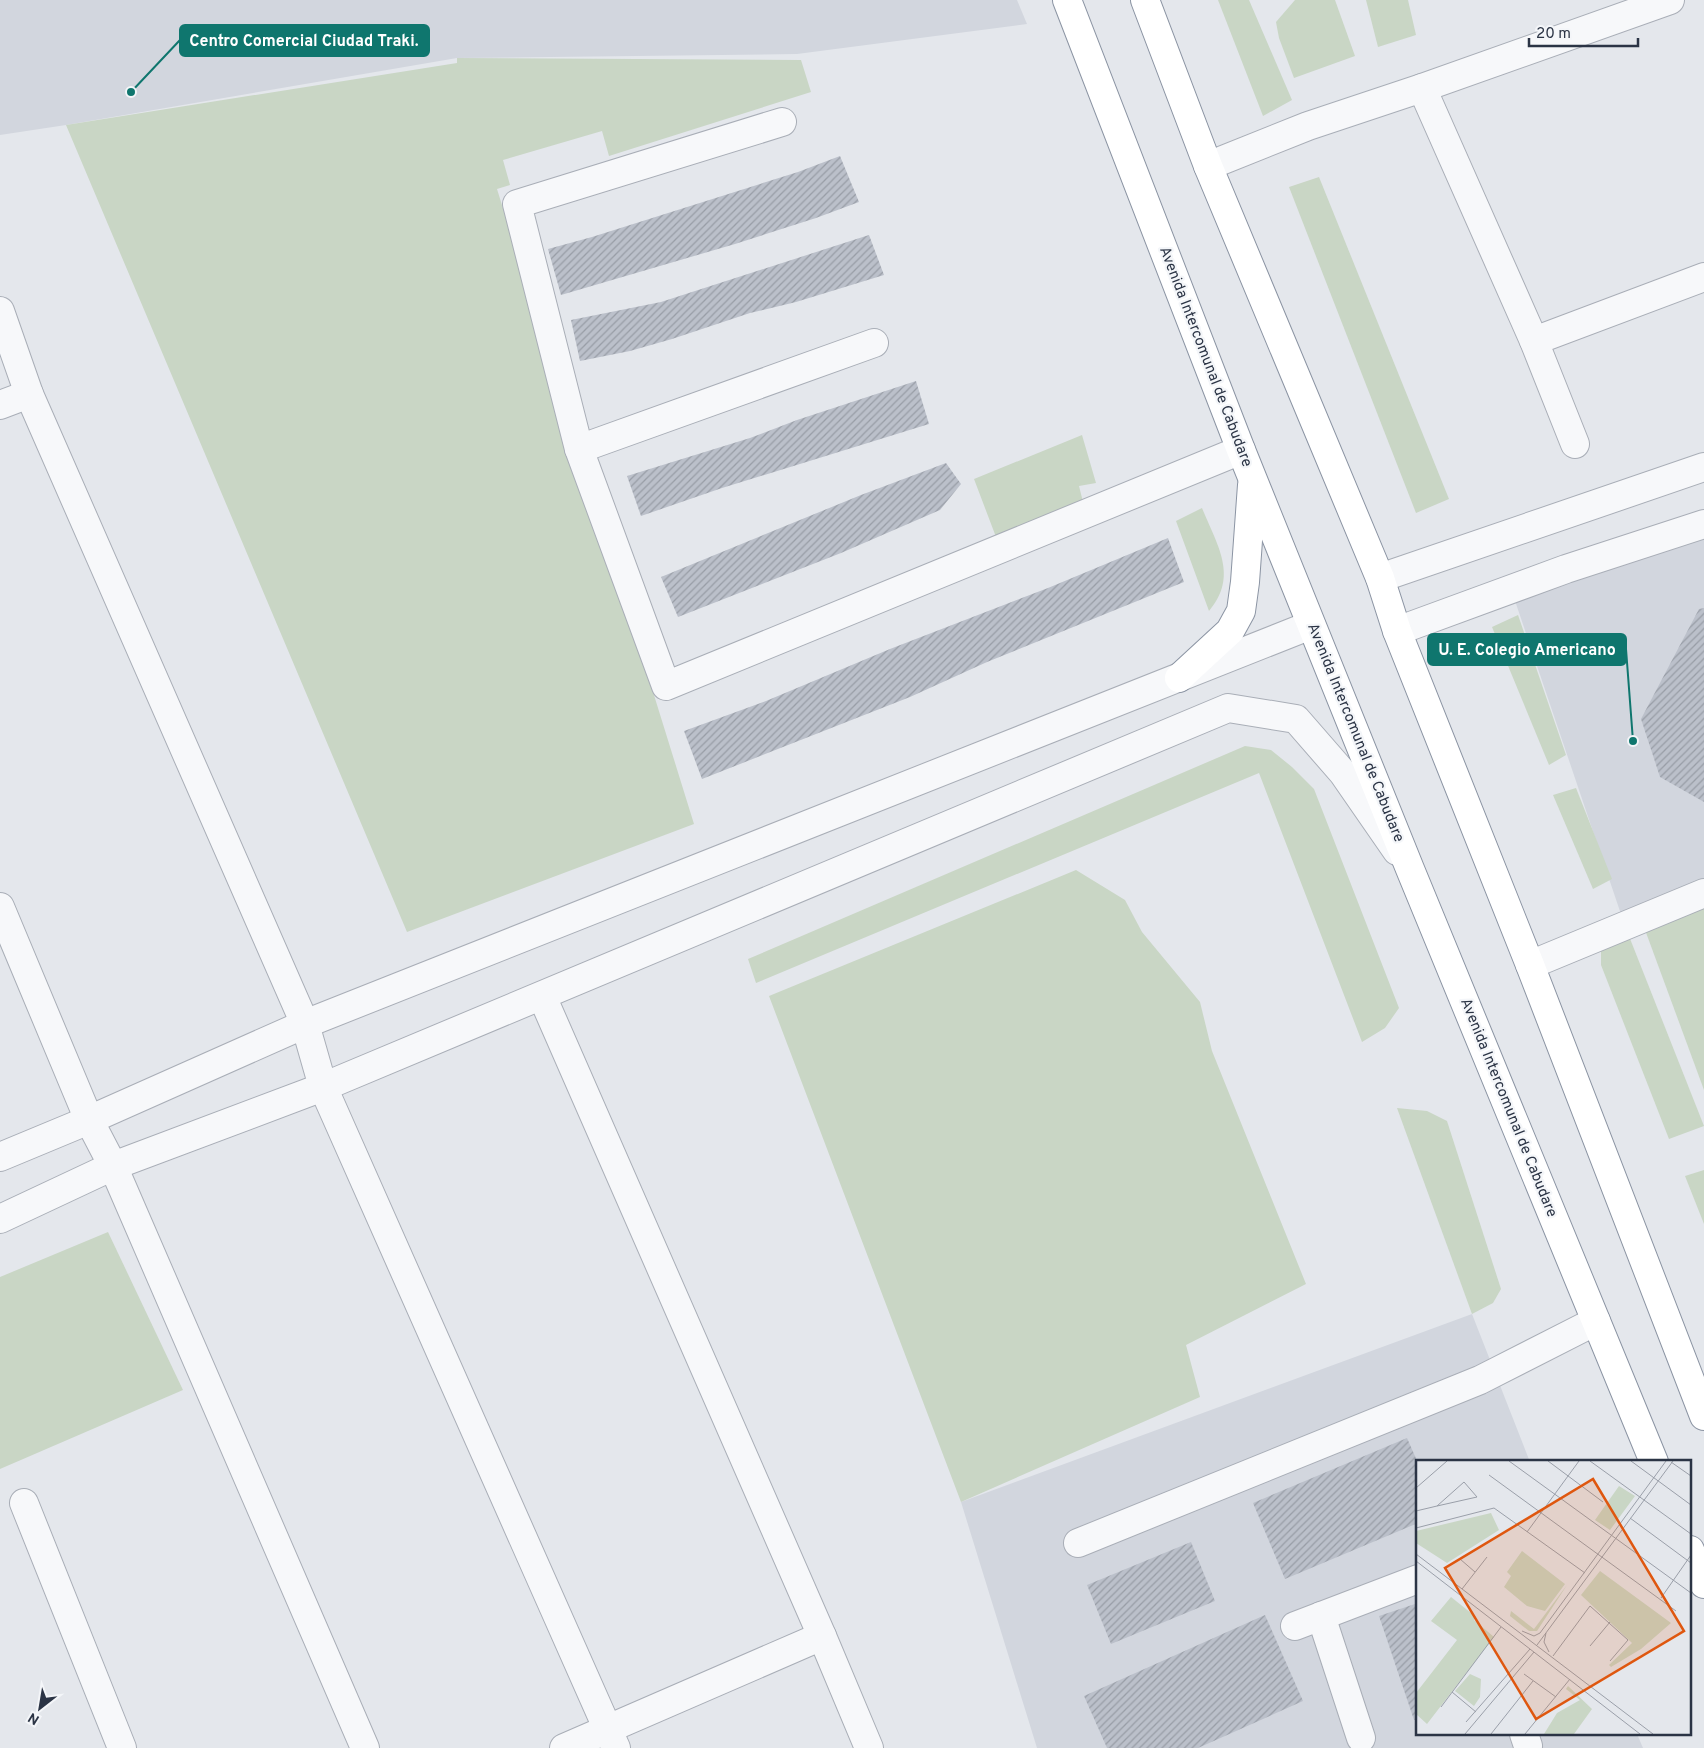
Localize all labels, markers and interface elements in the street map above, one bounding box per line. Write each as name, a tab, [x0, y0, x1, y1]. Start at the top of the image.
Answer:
scale bar	[1529, 15, 1638, 47]
callout: Centro Comercial Ciudad Traki.	[180, 25, 429, 56]
text: 20 m	[1536, 25, 1571, 44]
text: Centro Comercial Ciudad Traki.	[189, 32, 419, 52]
street label: Avenida Intercomunal de Cabudare	[1154, 244, 1256, 470]
street label: Avenida Intercomunal de Cabudare	[1302, 621, 1408, 845]
callout: U. E. Colegio Americano	[1428, 634, 1626, 665]
text: U. E. Colegio Americano	[1438, 641, 1616, 661]
street label: Avenida Intercomunal de Cabudare	[1455, 996, 1561, 1220]
inset map	[1416, 1460, 1692, 1736]
north arrow	[15, 1683, 65, 1733]
text: N	[25, 1708, 43, 1728]

